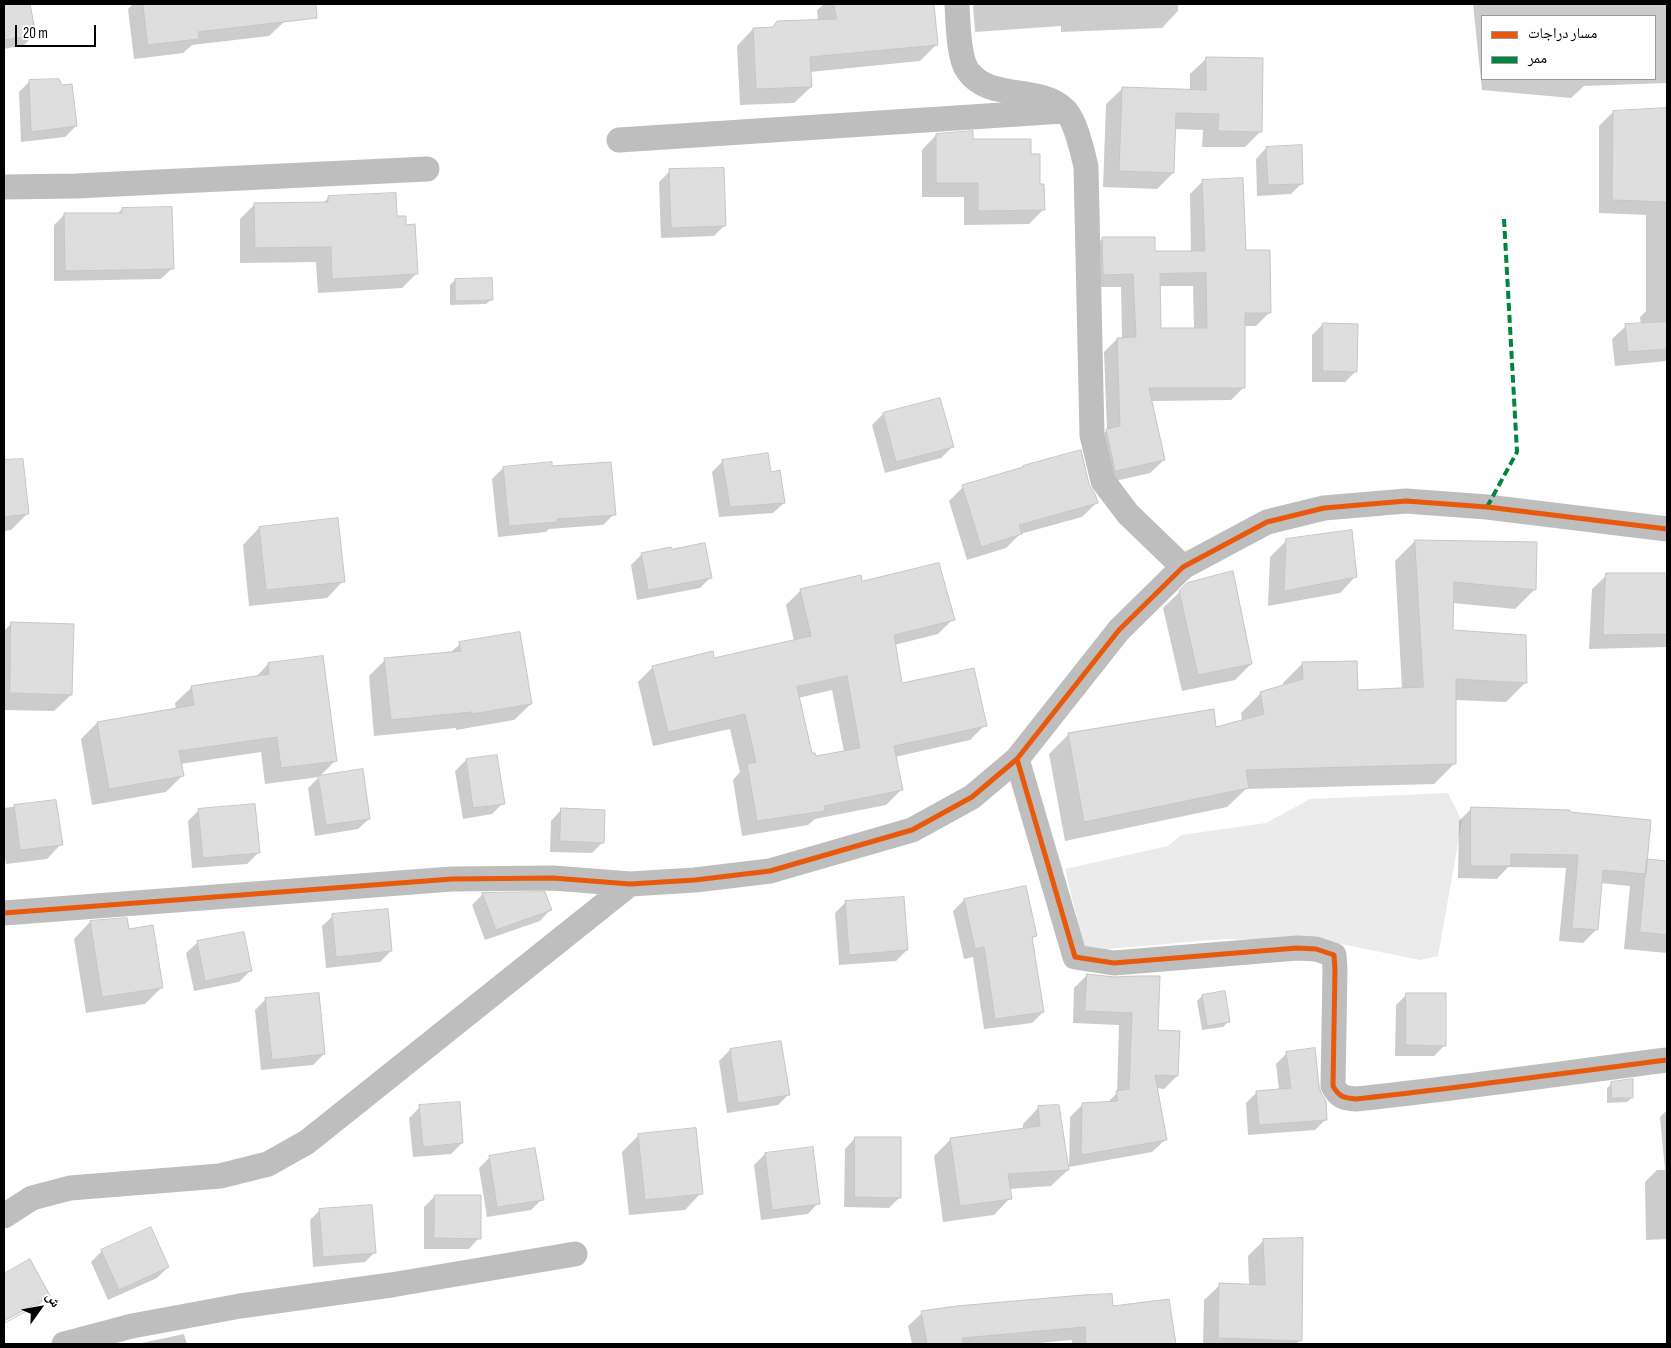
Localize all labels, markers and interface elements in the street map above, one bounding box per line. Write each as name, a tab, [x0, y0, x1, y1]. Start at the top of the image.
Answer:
scale bar	[18, 15, 99, 47]
legend	[1481, 15, 1656, 80]
text: 20 m	[23, 24, 48, 43]
text: مسار دراجات	[1528, 24, 1597, 43]
text: ممر	[1528, 49, 1547, 68]
north arrow	[15, 1283, 65, 1333]
text: ش	[42, 1289, 64, 1311]

